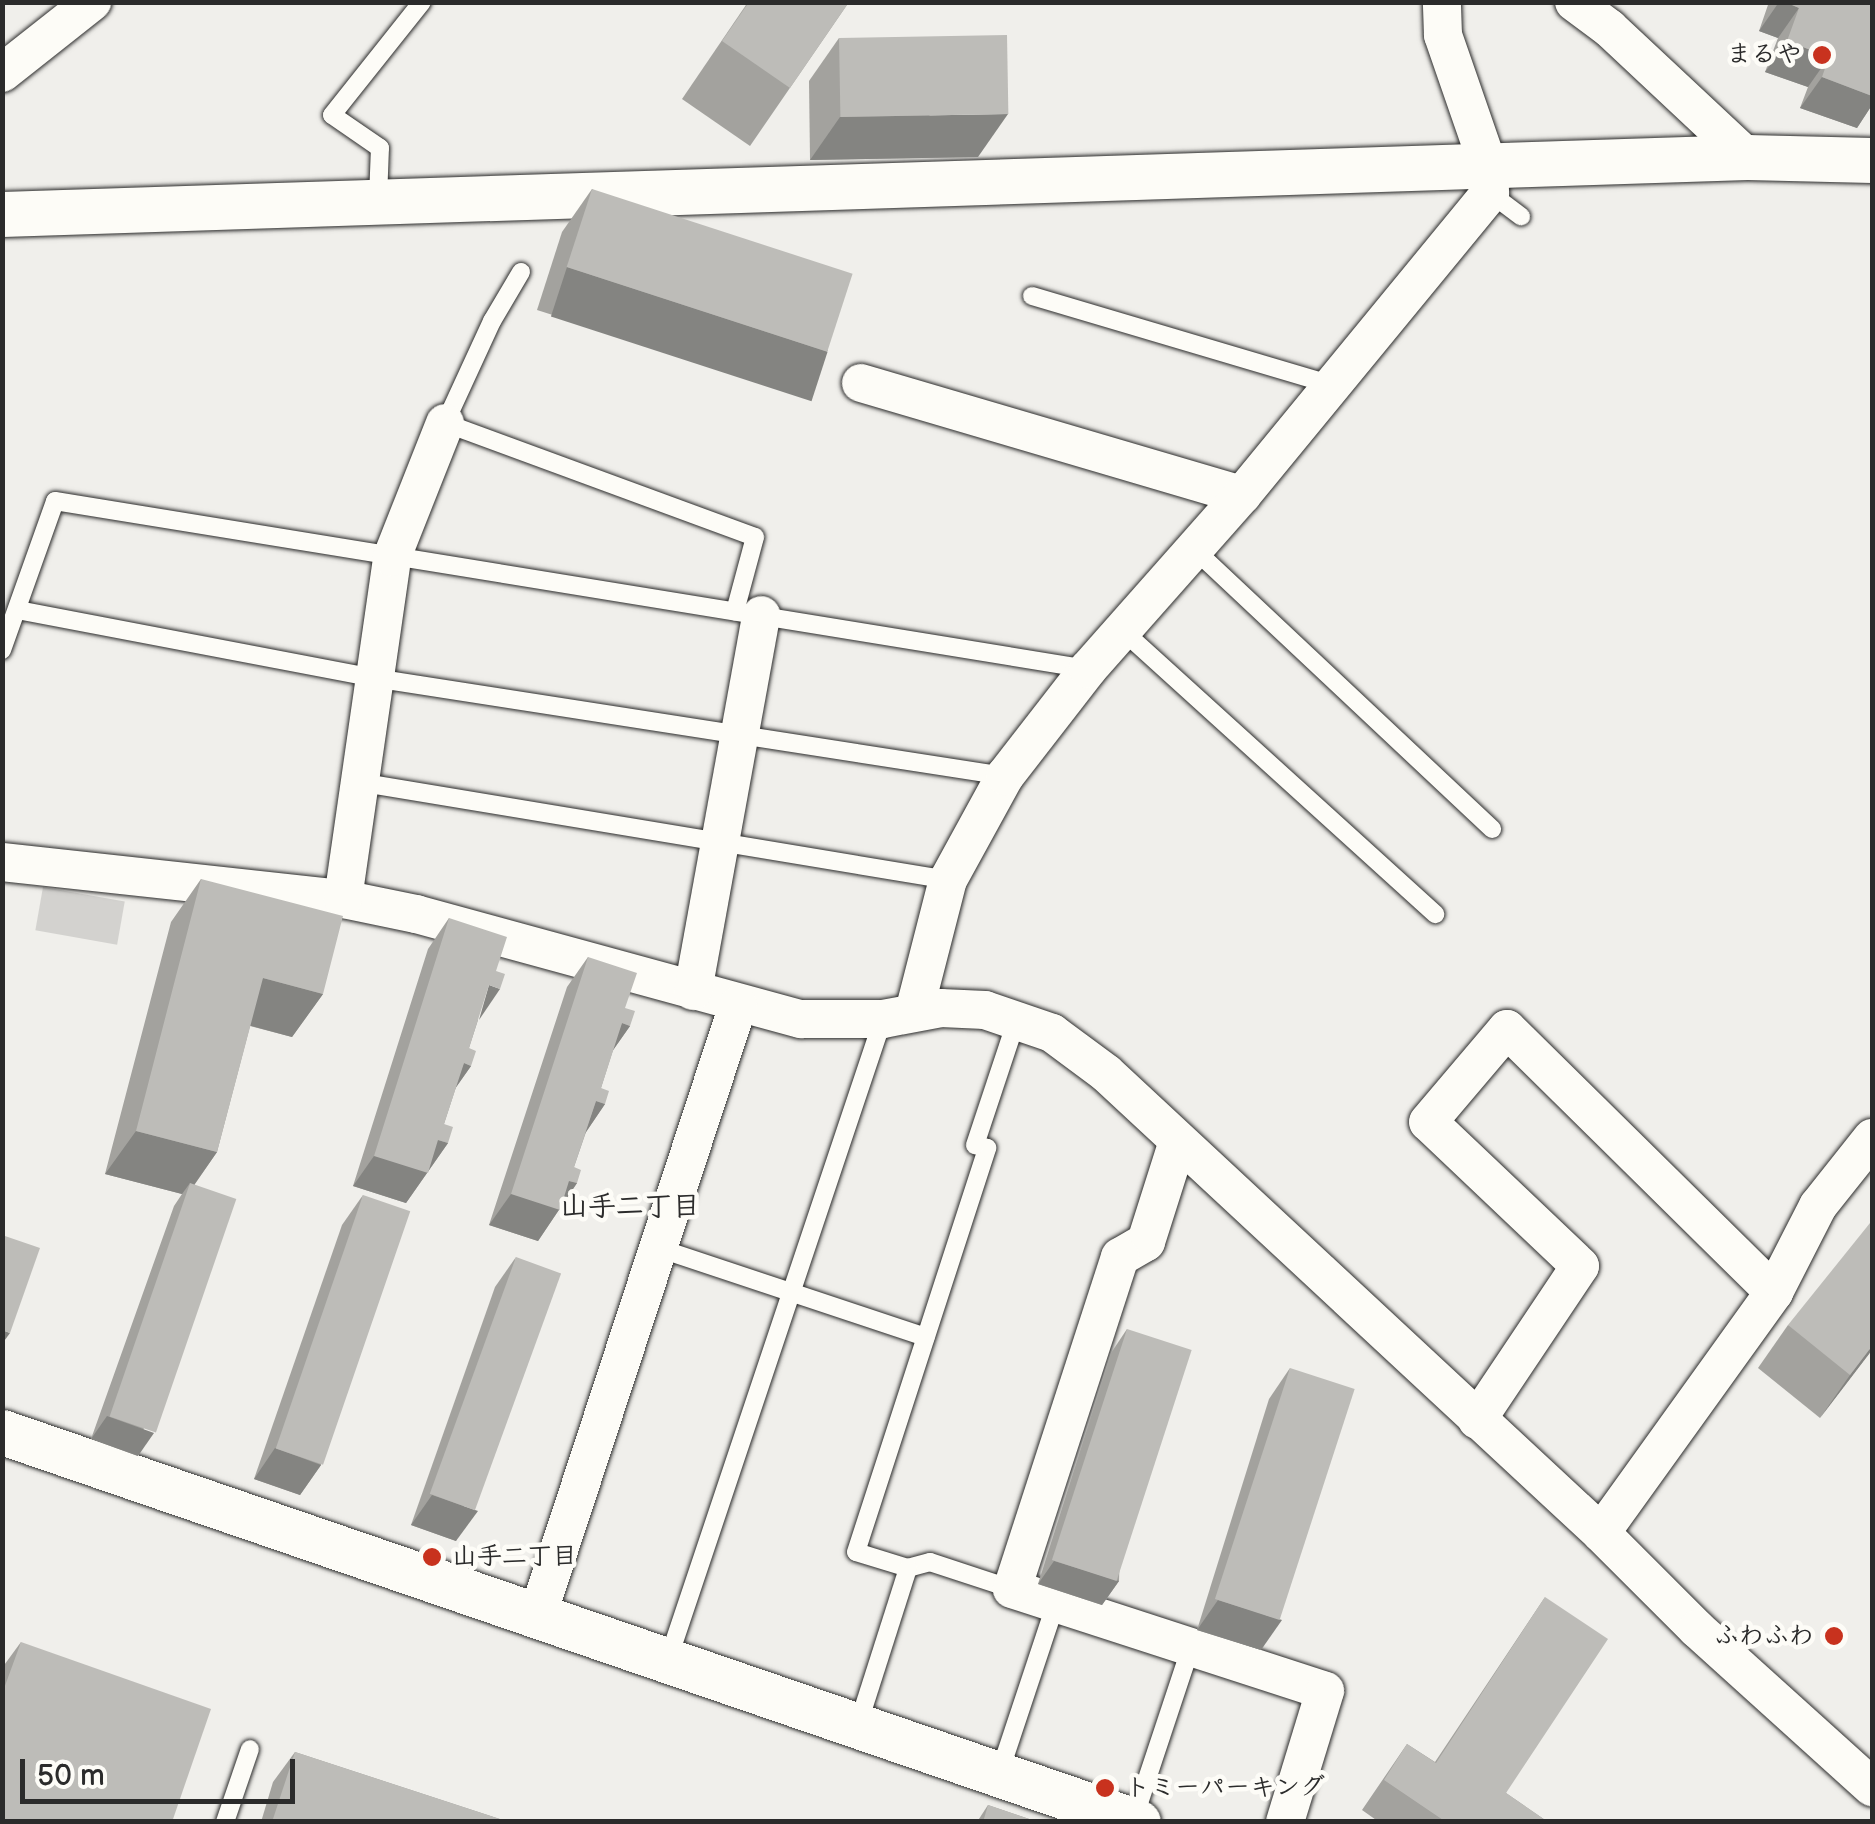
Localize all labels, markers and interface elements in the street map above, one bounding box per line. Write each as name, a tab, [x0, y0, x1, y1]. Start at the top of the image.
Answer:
place label: まるや	[1727, 40, 1802, 70]
marker: まるや	[1811, 44, 1833, 66]
district label: 山手二丁目	[560, 1190, 700, 1224]
place label: 山手二丁目	[452, 1542, 577, 1572]
marker: 山手二丁目	[421, 1546, 443, 1568]
place label: ふわふわ	[1714, 1621, 1814, 1651]
marker: ふわふわ	[1823, 1625, 1845, 1647]
scale bar	[25, 1739, 300, 1801]
text: 50 m	[37, 1758, 105, 1794]
place label: トミーパーキング	[1125, 1773, 1325, 1803]
marker: トミーパーキング	[1094, 1777, 1116, 1799]

